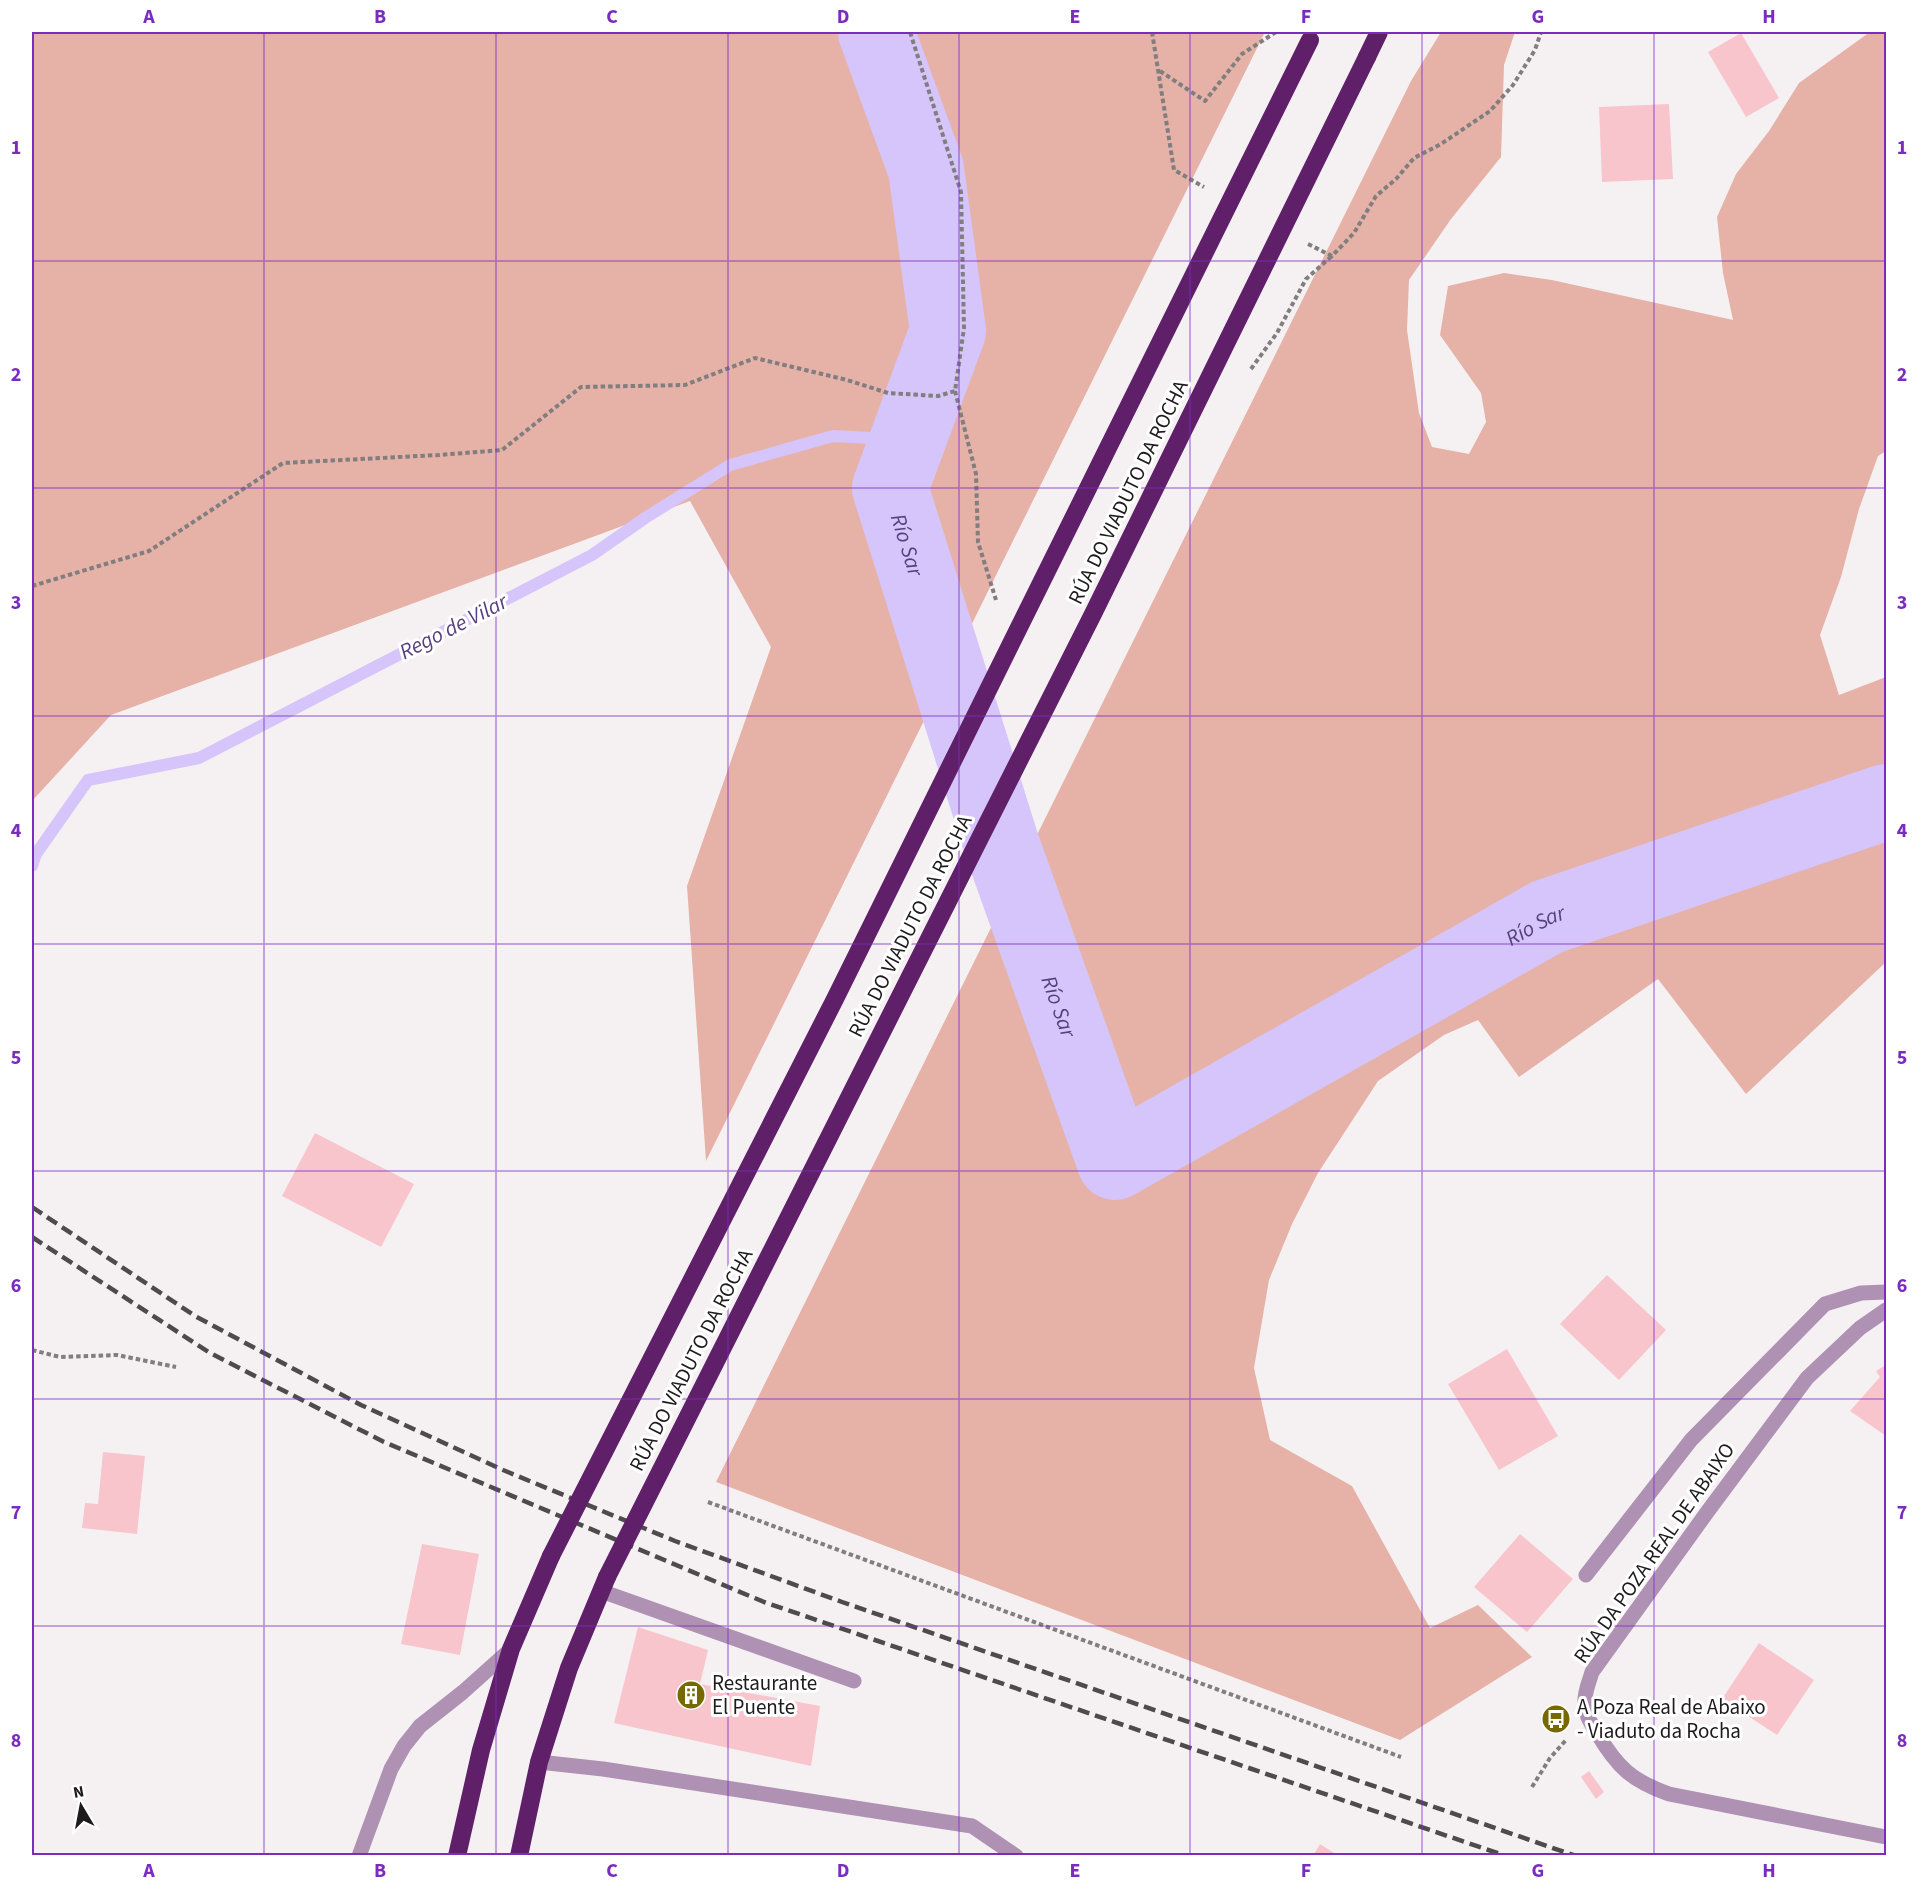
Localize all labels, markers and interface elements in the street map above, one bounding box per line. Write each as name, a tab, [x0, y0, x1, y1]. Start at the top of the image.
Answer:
text: A	[142, 3, 155, 31]
text: B	[374, 3, 386, 31]
text: C	[606, 3, 618, 31]
text: D	[837, 3, 849, 31]
text: E	[1070, 3, 1080, 31]
text: F	[1301, 3, 1311, 31]
text: G	[1532, 3, 1544, 31]
text: H	[1762, 3, 1776, 31]
text: 1	[11, 134, 21, 162]
text: 1	[1897, 134, 1907, 162]
text: 2	[11, 361, 21, 389]
text: 2	[1897, 361, 1907, 389]
street label: RÚA DO VIADUTO DA ROCHA	[1061, 374, 1196, 609]
water label: Río Sar	[882, 510, 932, 581]
water label: Rego de Vilar	[394, 585, 514, 668]
text: 3	[11, 589, 21, 617]
text: 3	[1897, 589, 1907, 617]
street label: RÚA DO VIADUTO DA ROCHA	[841, 809, 980, 1042]
text: 4	[11, 817, 22, 845]
text: 4	[1897, 817, 1908, 845]
water label: Río Sar	[1500, 897, 1571, 954]
water label: Río Sar	[1033, 971, 1085, 1043]
text: 5	[11, 1044, 21, 1072]
text: 5	[1897, 1044, 1907, 1072]
street label: RÚA DO VIADUTO DA ROCHA	[622, 1243, 761, 1476]
text: 6	[11, 1272, 21, 1300]
text: 6	[1897, 1272, 1907, 1300]
street label: RÚA DA POZA REAL DE ABAIXO	[1566, 1437, 1742, 1669]
text: 7	[11, 1499, 21, 1527]
text: 7	[1897, 1499, 1907, 1527]
place label: Restaurante El Puente	[712, 1668, 817, 1722]
building icon: Restaurante El Puente	[675, 1679, 707, 1711]
place label: A Poza Real de Abaixo - Viaduto da Rocha	[1577, 1692, 1766, 1746]
bus stop icon: A Poza Real de Abaixo - Viaduto da Rocha	[1540, 1703, 1572, 1735]
text: 8	[11, 1727, 21, 1755]
text: 8	[1897, 1727, 1907, 1755]
north arrow	[51, 1776, 111, 1836]
text: N	[71, 1780, 86, 1804]
text: A	[142, 1857, 155, 1885]
text: B	[374, 1857, 386, 1885]
text: C	[606, 1857, 618, 1885]
text: D	[837, 1857, 849, 1885]
text: E	[1070, 1857, 1080, 1885]
text: F	[1301, 1857, 1311, 1885]
text: G	[1532, 1857, 1544, 1885]
text: H	[1762, 1857, 1776, 1885]

